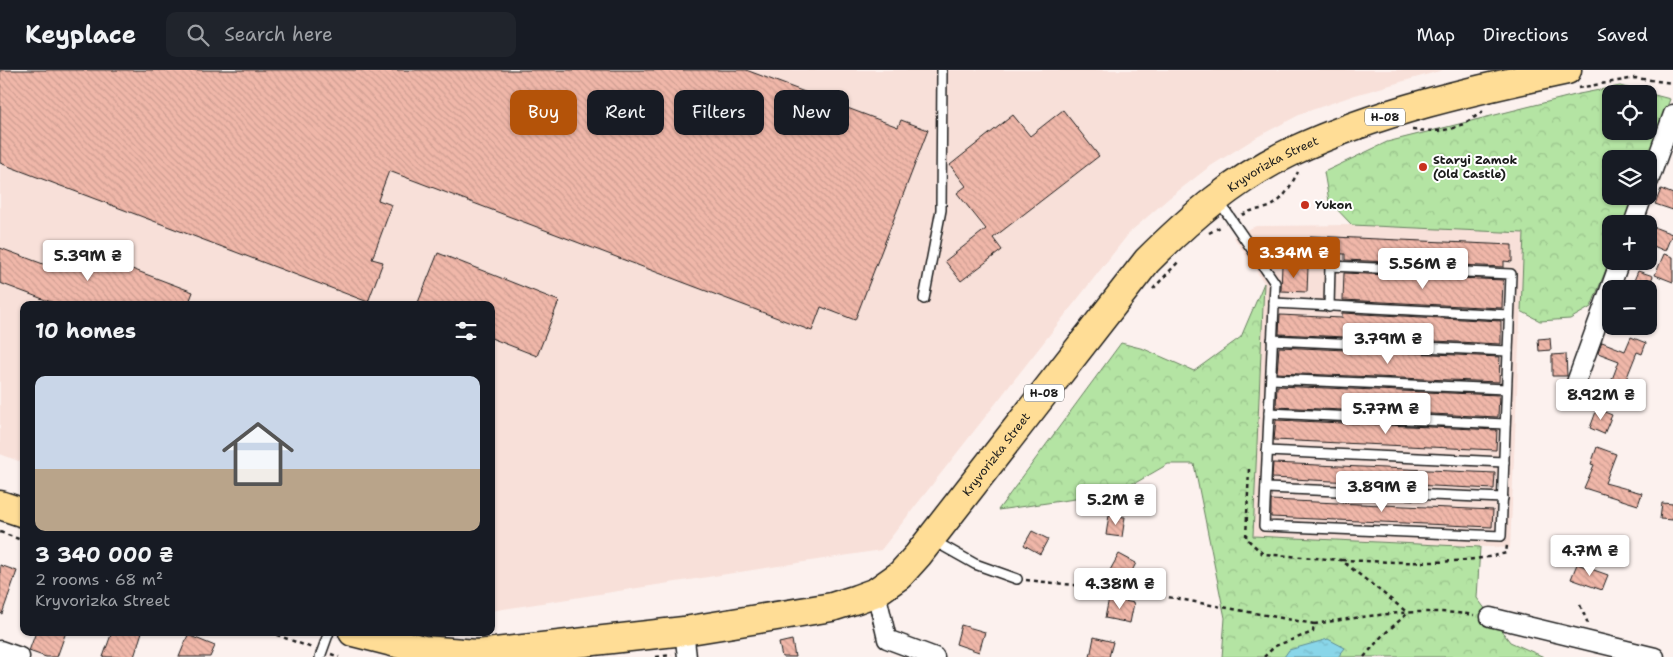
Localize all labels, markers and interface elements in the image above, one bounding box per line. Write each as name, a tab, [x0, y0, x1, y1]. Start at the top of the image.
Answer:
search box	[166, 12, 516, 57]
text: Keyplace	[25, 19, 136, 51]
icon: search	[184, 21, 212, 49]
text: Search here	[224, 22, 333, 47]
text: Map	[1417, 23, 1455, 47]
text: Directions	[1483, 23, 1569, 47]
text: Saved	[1597, 23, 1648, 47]
map controls	[1602, 85, 1657, 335]
button: locate	[1602, 85, 1657, 140]
chip: Buy	[510, 90, 577, 135]
chip: Rent	[587, 90, 664, 135]
chip: Filters	[674, 90, 764, 135]
chip: New	[774, 90, 849, 135]
road number: Н-08	[1365, 108, 1405, 126]
street label: Kryvorizka Street	[1224, 133, 1321, 196]
button: layers	[1602, 150, 1657, 205]
place label: Staryi Zamok (Old Castle)	[1433, 152, 1517, 182]
marker: Staryi Zamok (Old Castle)	[1417, 161, 1429, 173]
place label: Yukon	[1315, 197, 1352, 213]
marker: Yukon	[1299, 199, 1311, 211]
button: +	[1602, 215, 1657, 270]
pin: 3.34M ₴	[1248, 236, 1340, 279]
pin: 5.39M ₴	[42, 240, 134, 282]
text: 3.34M ₴	[1259, 242, 1329, 263]
text: 5.39M ₴	[54, 245, 122, 266]
pin: 5.56M ₴	[1377, 248, 1469, 290]
text: 5.56M ₴	[1389, 253, 1457, 274]
button: −	[1602, 280, 1657, 335]
text: 10 homes	[35, 317, 136, 345]
icon: filters	[452, 317, 480, 345]
pin: 3.79M ₴	[1342, 322, 1434, 365]
text: 3.79M ₴	[1354, 328, 1422, 349]
pin: 8.92M ₴	[1555, 378, 1647, 421]
road number: Н-08	[1024, 384, 1064, 402]
text: 8.92M ₴	[1567, 384, 1635, 405]
pin: 5.77M ₴	[1340, 392, 1432, 435]
text: 5.77M ₴	[1352, 398, 1420, 419]
icon: home	[213, 409, 303, 499]
street label: Kryvorizka Street	[959, 409, 1034, 499]
pin: 3.89M ₴	[1336, 470, 1428, 513]
text: 3.89M ₴	[1347, 476, 1417, 497]
pin: 5.2M ₴	[1075, 484, 1157, 526]
text: 5.2M ₴	[1087, 489, 1145, 510]
pin: 4.7M ₴	[1549, 534, 1631, 577]
text: 4.7M ₴	[1561, 540, 1619, 561]
text: 3 340 000 ₴	[35, 541, 174, 569]
pin: 4.38M ₴	[1074, 568, 1166, 610]
text: 2 rooms · 68 m²	[35, 569, 163, 590]
text: 4.38M ₴	[1085, 573, 1155, 594]
text: Kryvorizka Street	[35, 590, 170, 611]

